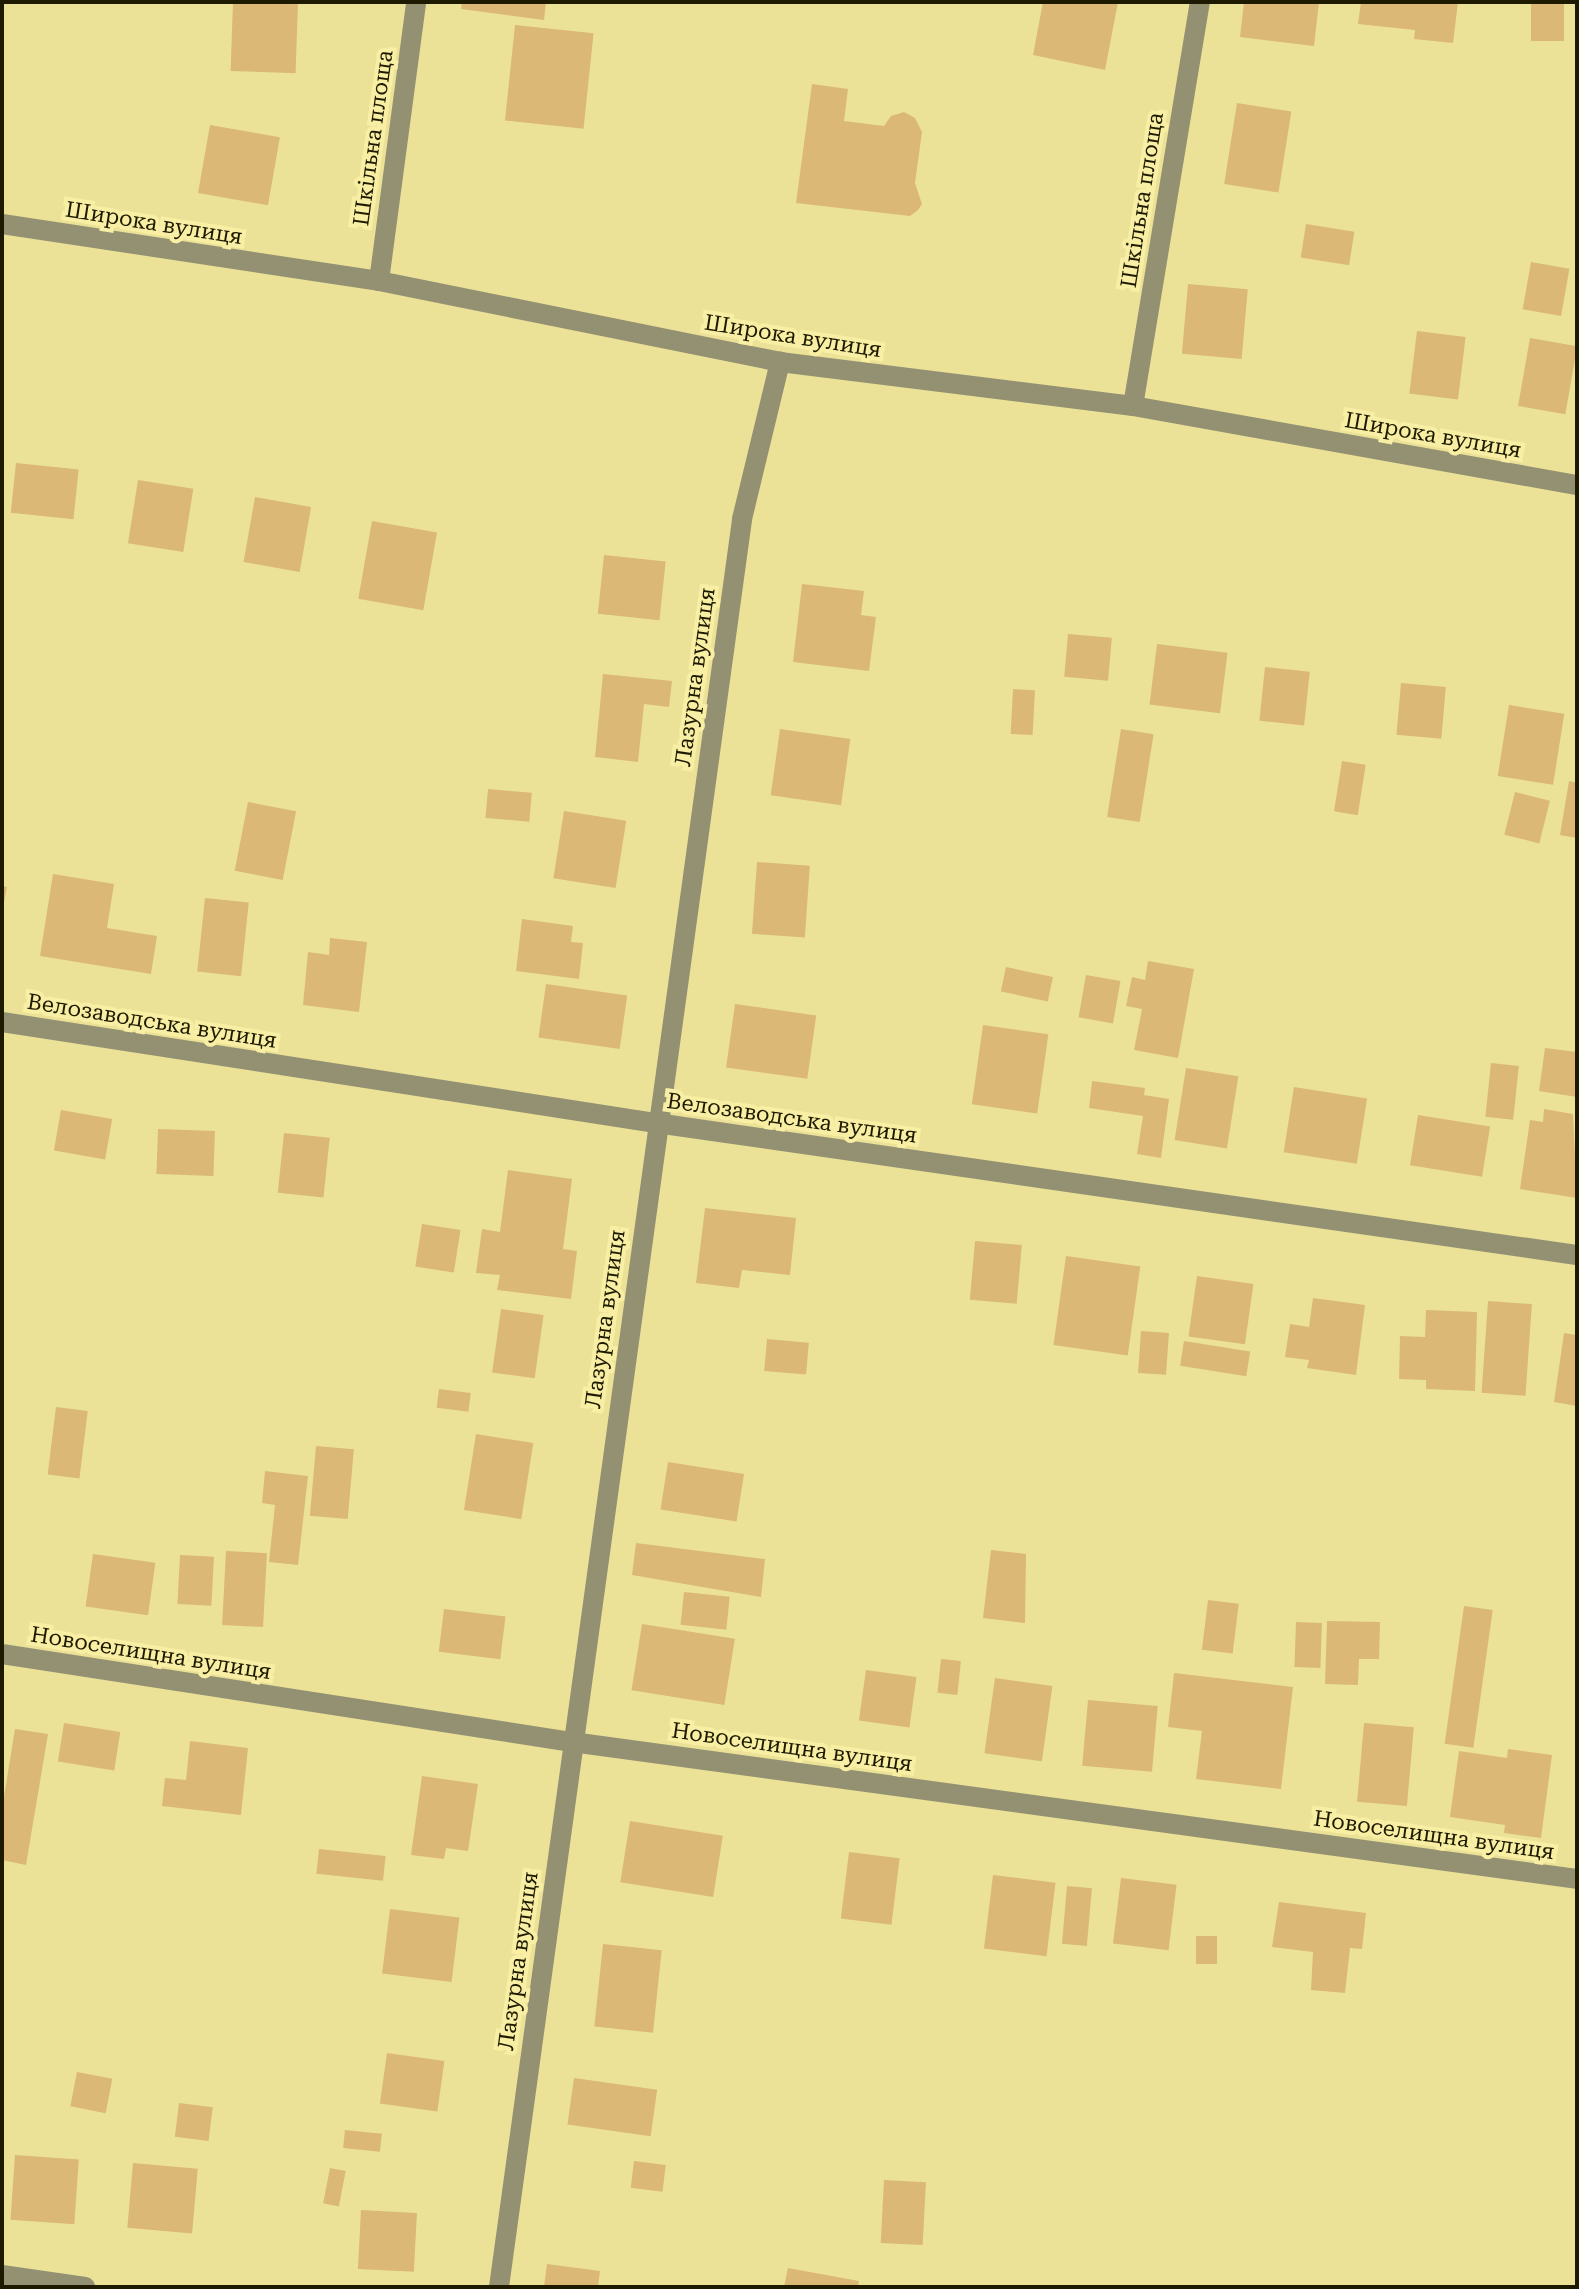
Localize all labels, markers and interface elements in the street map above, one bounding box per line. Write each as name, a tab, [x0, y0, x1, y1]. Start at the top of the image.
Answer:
street label: Шкільна площа	[348, 48, 398, 228]
street label: Шкільна площа	[1115, 110, 1169, 290]
street label: Широка вулиця	[64, 196, 244, 250]
street label: Широка вулиця	[703, 309, 883, 363]
street label: Широка вулиця	[1343, 406, 1523, 464]
street label: Лазурна вулиця	[669, 586, 721, 768]
street label: Велозаводська вулиця	[25, 988, 279, 1054]
street label: Велозаводська вулиця	[665, 1087, 919, 1149]
street label: Лазурна вулиця	[579, 1228, 631, 1410]
street label: Новоселищна вулиця	[29, 1621, 273, 1685]
street label: Новоселищна вулиця	[670, 1717, 914, 1777]
street label: Новоселищна вулиця	[1312, 1805, 1556, 1865]
street label: Лазурна вулиця	[492, 1870, 544, 2052]

